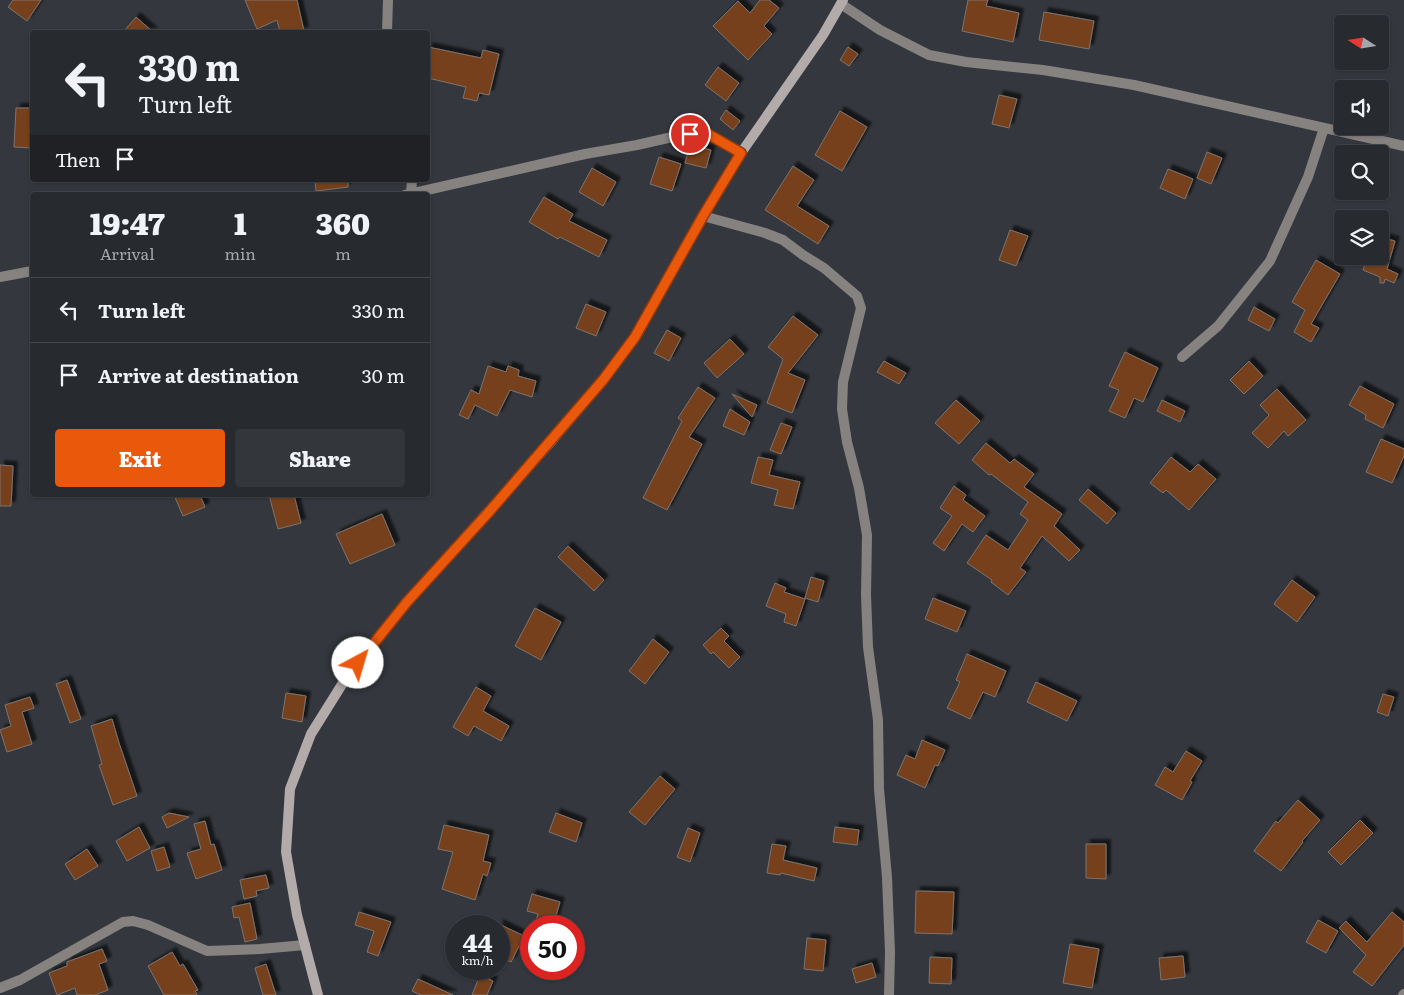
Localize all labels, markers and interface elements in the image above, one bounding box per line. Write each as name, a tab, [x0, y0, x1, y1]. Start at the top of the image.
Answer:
north arrow	[1334, 15, 1389, 70]
map controls	[1334, 15, 1389, 265]
text: 330 m	[138, 40, 240, 92]
icon: left	[55, 50, 120, 115]
button: sound	[1334, 80, 1389, 135]
text: Turn left	[138, 87, 232, 120]
pin	[669, 113, 711, 155]
icon: arrive	[676, 120, 704, 148]
text: Then	[55, 145, 101, 173]
icon: arrive	[111, 145, 139, 173]
button: search	[1334, 145, 1389, 200]
text: 19:47	[90, 200, 165, 244]
text: 1	[234, 200, 246, 244]
text: 360	[316, 200, 370, 244]
button: layers	[1334, 210, 1389, 265]
text: Arrival	[100, 241, 155, 265]
text: min	[224, 241, 256, 265]
text: m	[335, 241, 351, 265]
icon: left	[55, 296, 83, 324]
text: Turn left	[98, 296, 185, 324]
text: 330 m	[352, 296, 405, 324]
icon: arrive	[55, 361, 83, 389]
text: Arrive at destination	[98, 361, 299, 389]
text: 30 m	[361, 361, 405, 389]
button: Exit	[55, 429, 225, 487]
button: Share	[235, 429, 405, 487]
position arrow	[331, 636, 383, 688]
speed limit sign: 50	[520, 915, 585, 980]
text: 44	[462, 923, 493, 960]
text: km/h	[462, 951, 493, 969]

